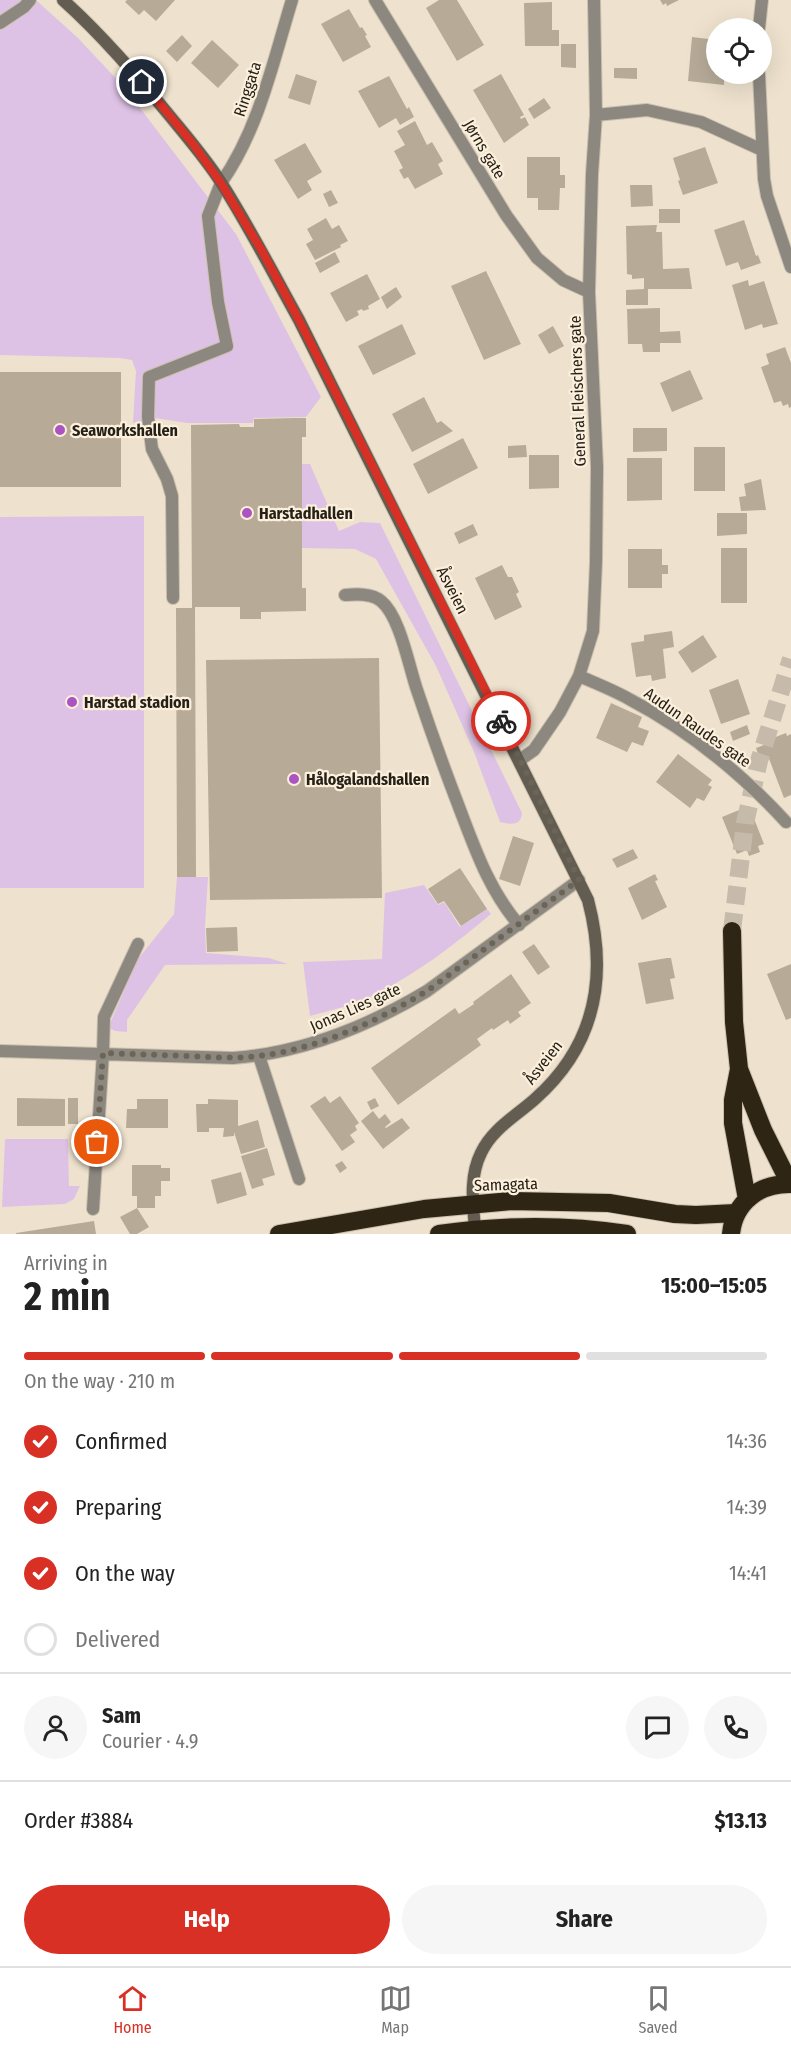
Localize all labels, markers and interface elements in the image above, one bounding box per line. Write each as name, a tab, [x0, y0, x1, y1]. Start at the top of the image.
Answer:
map controls	[706, 18, 772, 84]
button: locate	[706, 18, 772, 84]
pin	[116, 56, 167, 107]
street label: Ringgata	[230, 59, 265, 119]
icon: home	[125, 65, 158, 98]
street label: Jørns gate	[460, 116, 510, 182]
street label: General Fleischers gate	[565, 315, 590, 467]
place label: Seaworkshallen	[72, 421, 178, 440]
marker: Seaworkshallen	[53, 423, 67, 437]
place label: Harstadhallen	[259, 504, 353, 523]
marker: Harstadhallen	[240, 506, 254, 520]
street label: Åsveien	[433, 563, 473, 617]
street label: Audun Raudes gate	[641, 684, 755, 771]
courier	[471, 691, 531, 751]
place label: Harstad stadion	[84, 693, 190, 712]
marker: Harstad stadion	[65, 695, 79, 709]
icon: bike	[485, 705, 518, 738]
place label: Hålogalandshallen	[306, 770, 429, 789]
marker: Hålogalandshallen	[287, 772, 301, 786]
street label: Jonas Lies gate	[307, 979, 404, 1036]
street label: Åsveien	[520, 1036, 566, 1088]
pin	[71, 1116, 122, 1167]
icon: bag	[80, 1125, 113, 1158]
street label: Samagata	[474, 1174, 538, 1195]
text: Arriving in	[24, 1251, 108, 1275]
text: 15:00–15:05	[661, 1272, 767, 1299]
text: 2 min	[24, 1274, 110, 1320]
text: On the way · 210 m	[24, 1369, 175, 1393]
icon: check	[24, 1425, 57, 1458]
text: Confirmed	[75, 1428, 168, 1455]
text: 14:36	[726, 1429, 767, 1453]
icon: check	[24, 1491, 57, 1524]
text: Preparing	[75, 1494, 161, 1521]
text: 14:39	[727, 1495, 767, 1519]
icon: check	[24, 1557, 57, 1590]
text: On the way	[75, 1560, 175, 1587]
text: 14:41	[729, 1561, 767, 1585]
text: Delivered	[75, 1626, 160, 1653]
button: person	[24, 1696, 87, 1759]
button: chat	[626, 1696, 689, 1759]
button: phone	[704, 1696, 767, 1759]
text: Sam	[102, 1702, 141, 1729]
text: Courier · 4.9	[102, 1729, 198, 1753]
text: Order #3884	[24, 1807, 133, 1834]
text: $13.13	[715, 1807, 767, 1834]
button: Help	[24, 1885, 390, 1954]
button: Share	[402, 1885, 767, 1954]
tab: Home	[113, 1982, 152, 2037]
tab: Map	[379, 1982, 412, 2037]
tab: Saved	[638, 1982, 678, 2037]

